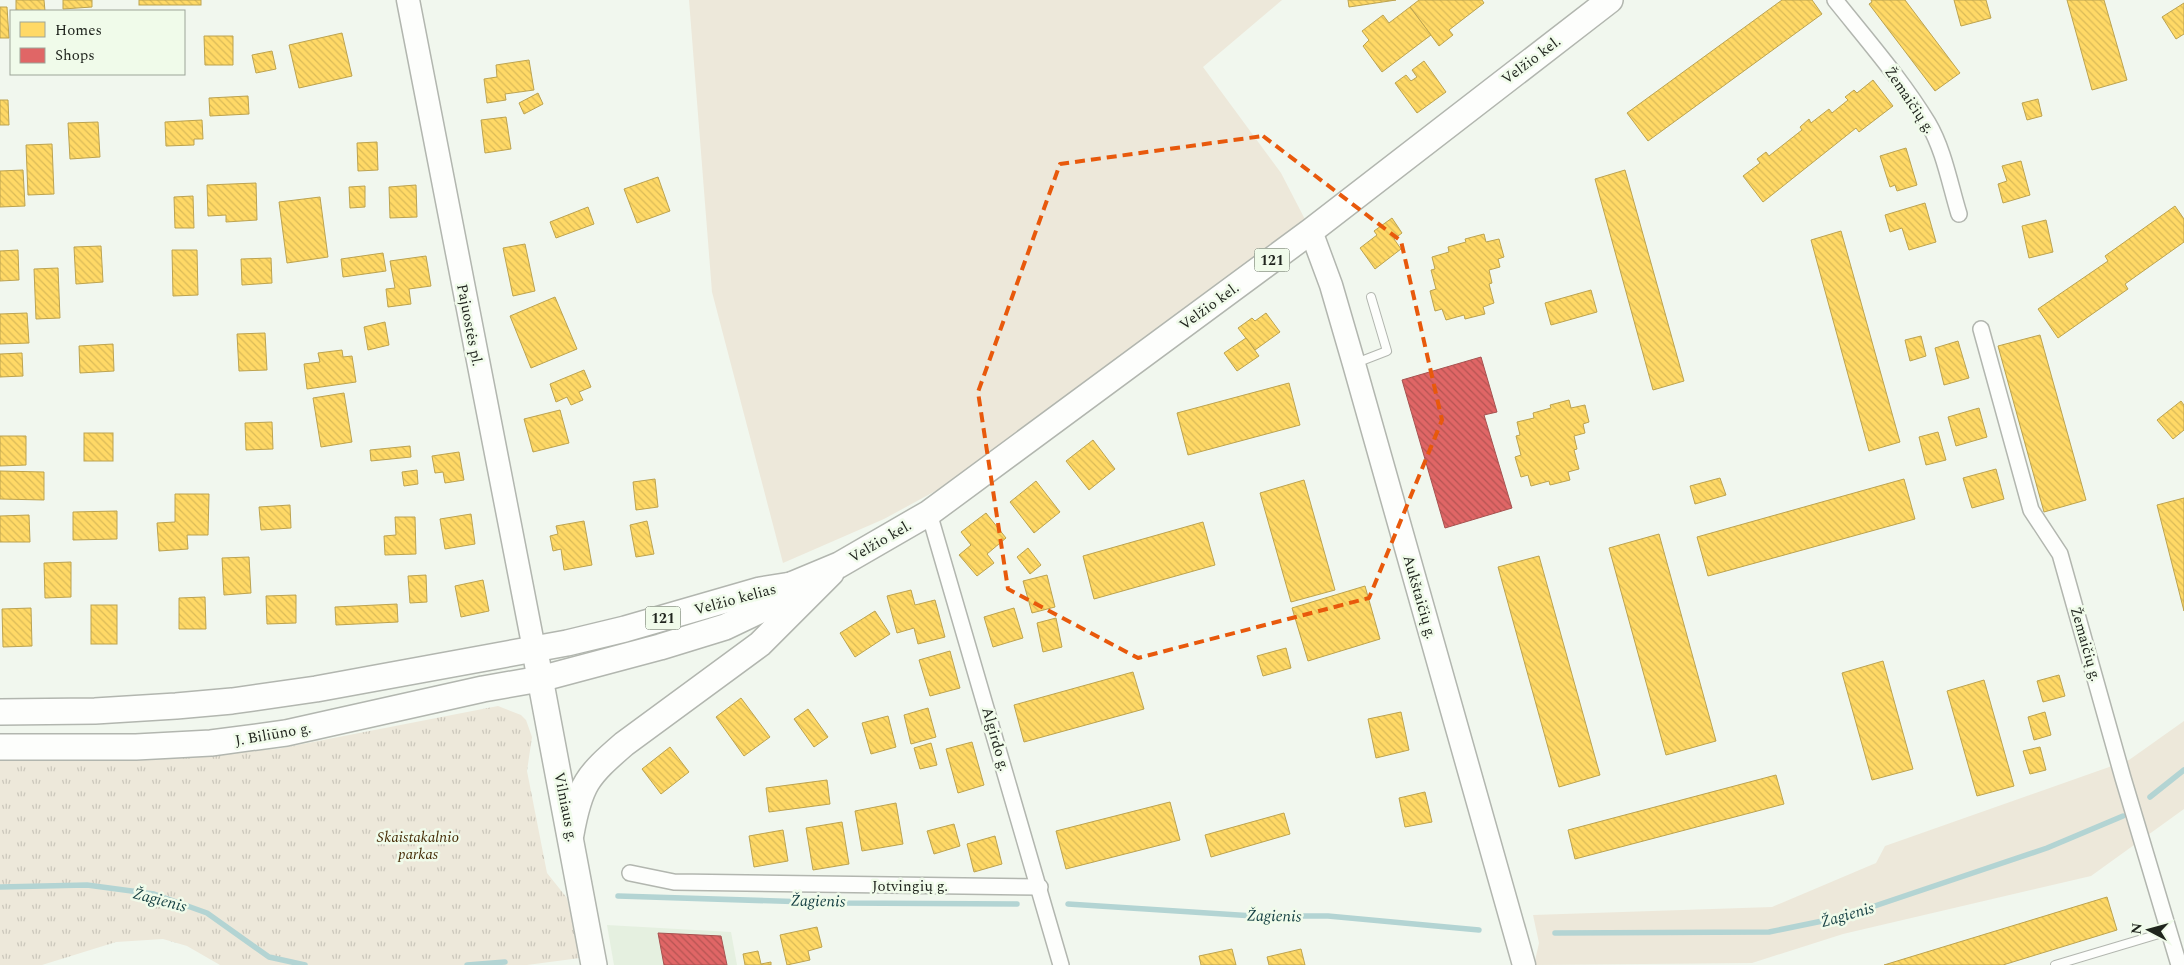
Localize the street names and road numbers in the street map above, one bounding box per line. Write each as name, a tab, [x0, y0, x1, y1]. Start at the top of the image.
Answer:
street label: Velžio kel.	[1497, 30, 1566, 90]
street label: Žemaičių g.	[1879, 62, 1941, 139]
road number: 121	[1254, 248, 1290, 272]
street label: Velžio kel.	[1175, 277, 1244, 336]
street label: Pajuostės pl.	[450, 282, 489, 368]
street label: Velžio kel.	[844, 514, 916, 569]
street label: Aukštaičių g.	[1397, 552, 1442, 642]
street label: Velžio kelias	[692, 577, 779, 621]
street label: Žemaičių g.	[2064, 604, 2107, 684]
road number: 121	[646, 606, 680, 630]
street label: Algirdo g.	[975, 704, 1016, 774]
street label: J. Biliūno g.	[233, 717, 313, 752]
street label: Vilniaus g.	[547, 770, 584, 844]
street label: Jotvingių g.	[872, 875, 948, 898]

